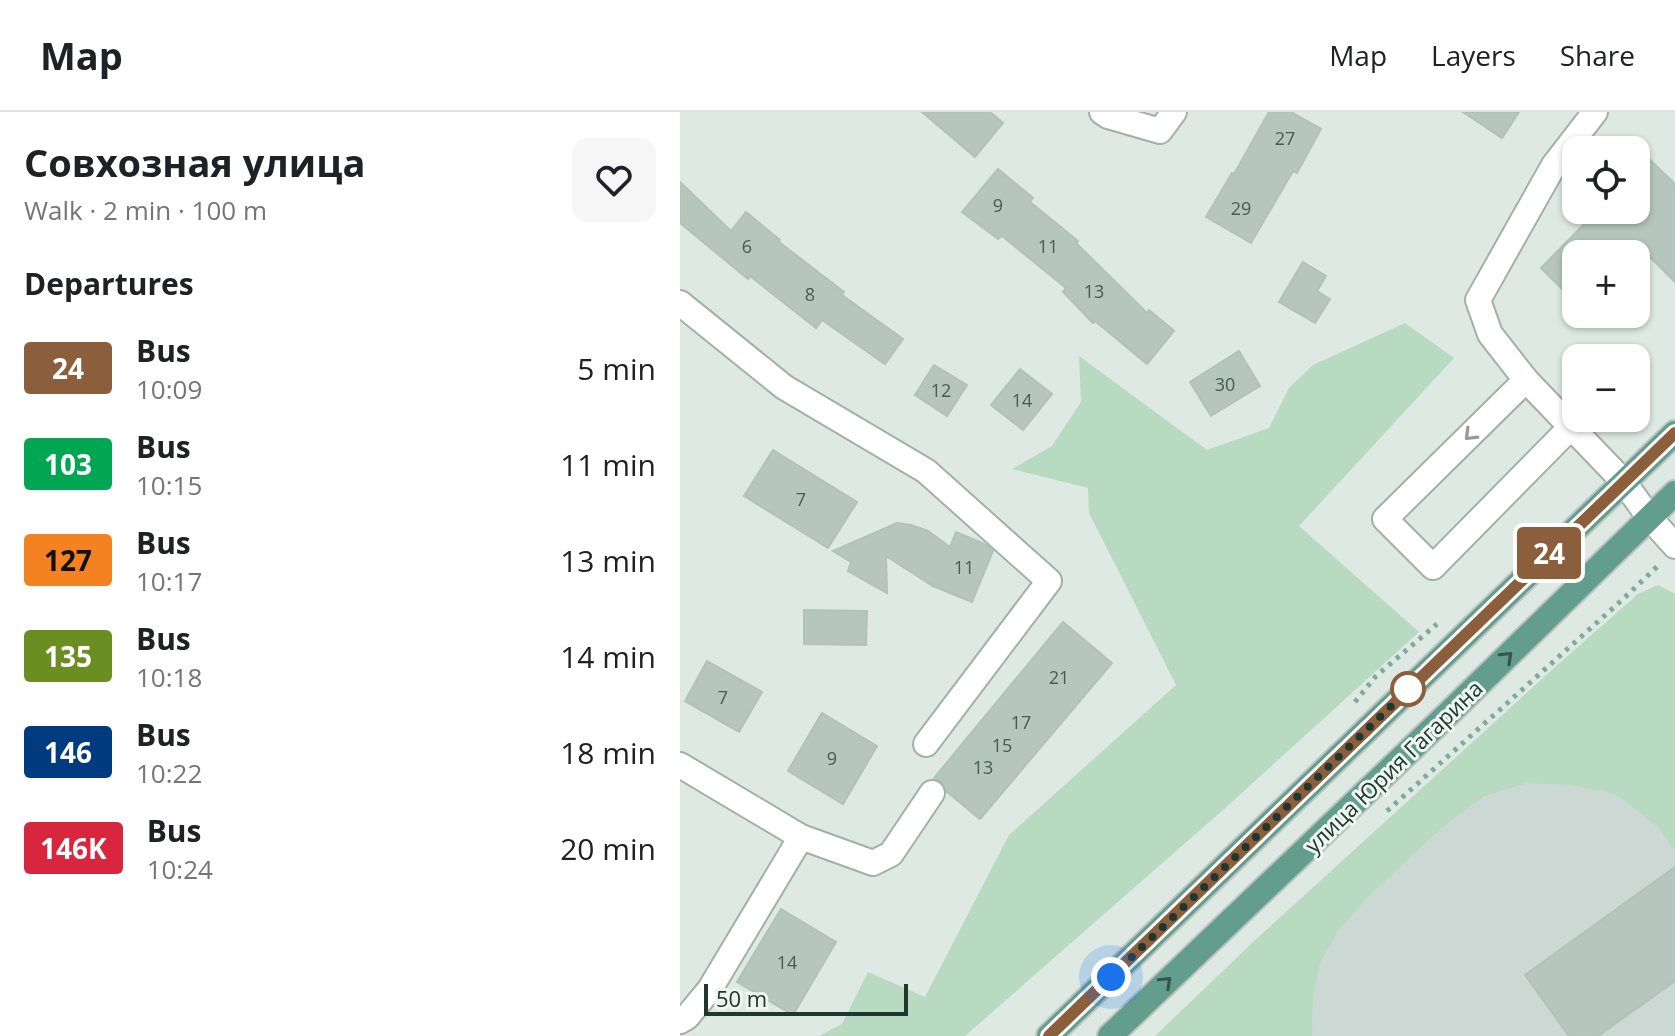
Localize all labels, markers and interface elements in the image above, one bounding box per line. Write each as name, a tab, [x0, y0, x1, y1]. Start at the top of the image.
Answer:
text: Map	[40, 29, 123, 81]
text: Map	[1329, 36, 1387, 74]
text: Layers	[1431, 36, 1516, 74]
text: Share	[1560, 36, 1635, 74]
house number: 27	[1275, 126, 1295, 150]
text: Совхозная улица	[24, 136, 365, 188]
map controls	[1562, 136, 1650, 432]
button: locate	[1562, 136, 1650, 224]
button: heart	[572, 138, 656, 222]
text: Walk · 2 min · 100 m	[24, 192, 267, 228]
house number: 9	[993, 193, 1003, 217]
house number: 29	[1231, 196, 1251, 220]
house number: 6	[742, 234, 752, 258]
house number: 11	[1038, 234, 1058, 258]
button: +	[1562, 240, 1650, 328]
text: Departures	[24, 263, 194, 304]
house number: 13	[1084, 279, 1104, 303]
house number: 8	[805, 282, 815, 306]
text: Bus	[136, 330, 191, 371]
button: −	[1562, 344, 1650, 432]
text: 5 min	[577, 348, 656, 389]
text: 24	[52, 349, 84, 387]
text: 10:09	[136, 371, 202, 407]
house number: 30	[1215, 372, 1235, 396]
house number: 12	[931, 378, 951, 402]
house number: 14	[1012, 388, 1032, 412]
text: Bus	[136, 426, 191, 467]
one-way arrow	[1465, 426, 1479, 440]
text: 11 min	[560, 444, 656, 485]
text: 103	[44, 445, 92, 483]
text: 10:15	[136, 467, 202, 503]
house number: 7	[796, 487, 806, 511]
text: Bus	[136, 522, 191, 563]
line badge: 24	[1513, 527, 1585, 579]
text: 24	[1533, 534, 1565, 572]
text: 13 min	[560, 540, 656, 581]
text: 127	[44, 541, 92, 579]
house number: 11	[954, 555, 974, 579]
text: 10:17	[136, 563, 202, 599]
text: Bus	[136, 618, 191, 659]
text: 14 min	[560, 636, 656, 677]
text: 135	[44, 637, 92, 675]
one-way arrow	[1498, 652, 1512, 666]
text: 10:18	[136, 659, 202, 695]
house number: 21	[1049, 665, 1069, 689]
unlabelled marker	[1391, 672, 1425, 706]
street label: улица Юрия Гагарина	[1297, 673, 1489, 859]
house number: 7	[718, 685, 728, 709]
house number: 17	[1011, 710, 1031, 734]
text: Bus	[136, 714, 191, 755]
text: 18 min	[560, 732, 656, 773]
text: 146	[44, 733, 92, 771]
house number: 15	[992, 733, 1012, 757]
house number: 9	[827, 746, 837, 770]
text: 10:22	[136, 755, 202, 791]
house number: 13	[973, 755, 993, 779]
text: Bus	[147, 810, 201, 851]
text: 20 min	[560, 828, 656, 869]
text: 146K	[40, 829, 107, 867]
text: 10:24	[147, 851, 213, 887]
house number: 14	[777, 950, 797, 974]
your location	[1091, 957, 1131, 997]
one-way arrow	[1157, 977, 1171, 992]
scale bar	[704, 980, 908, 1016]
text: 50 m	[716, 983, 767, 1013]

